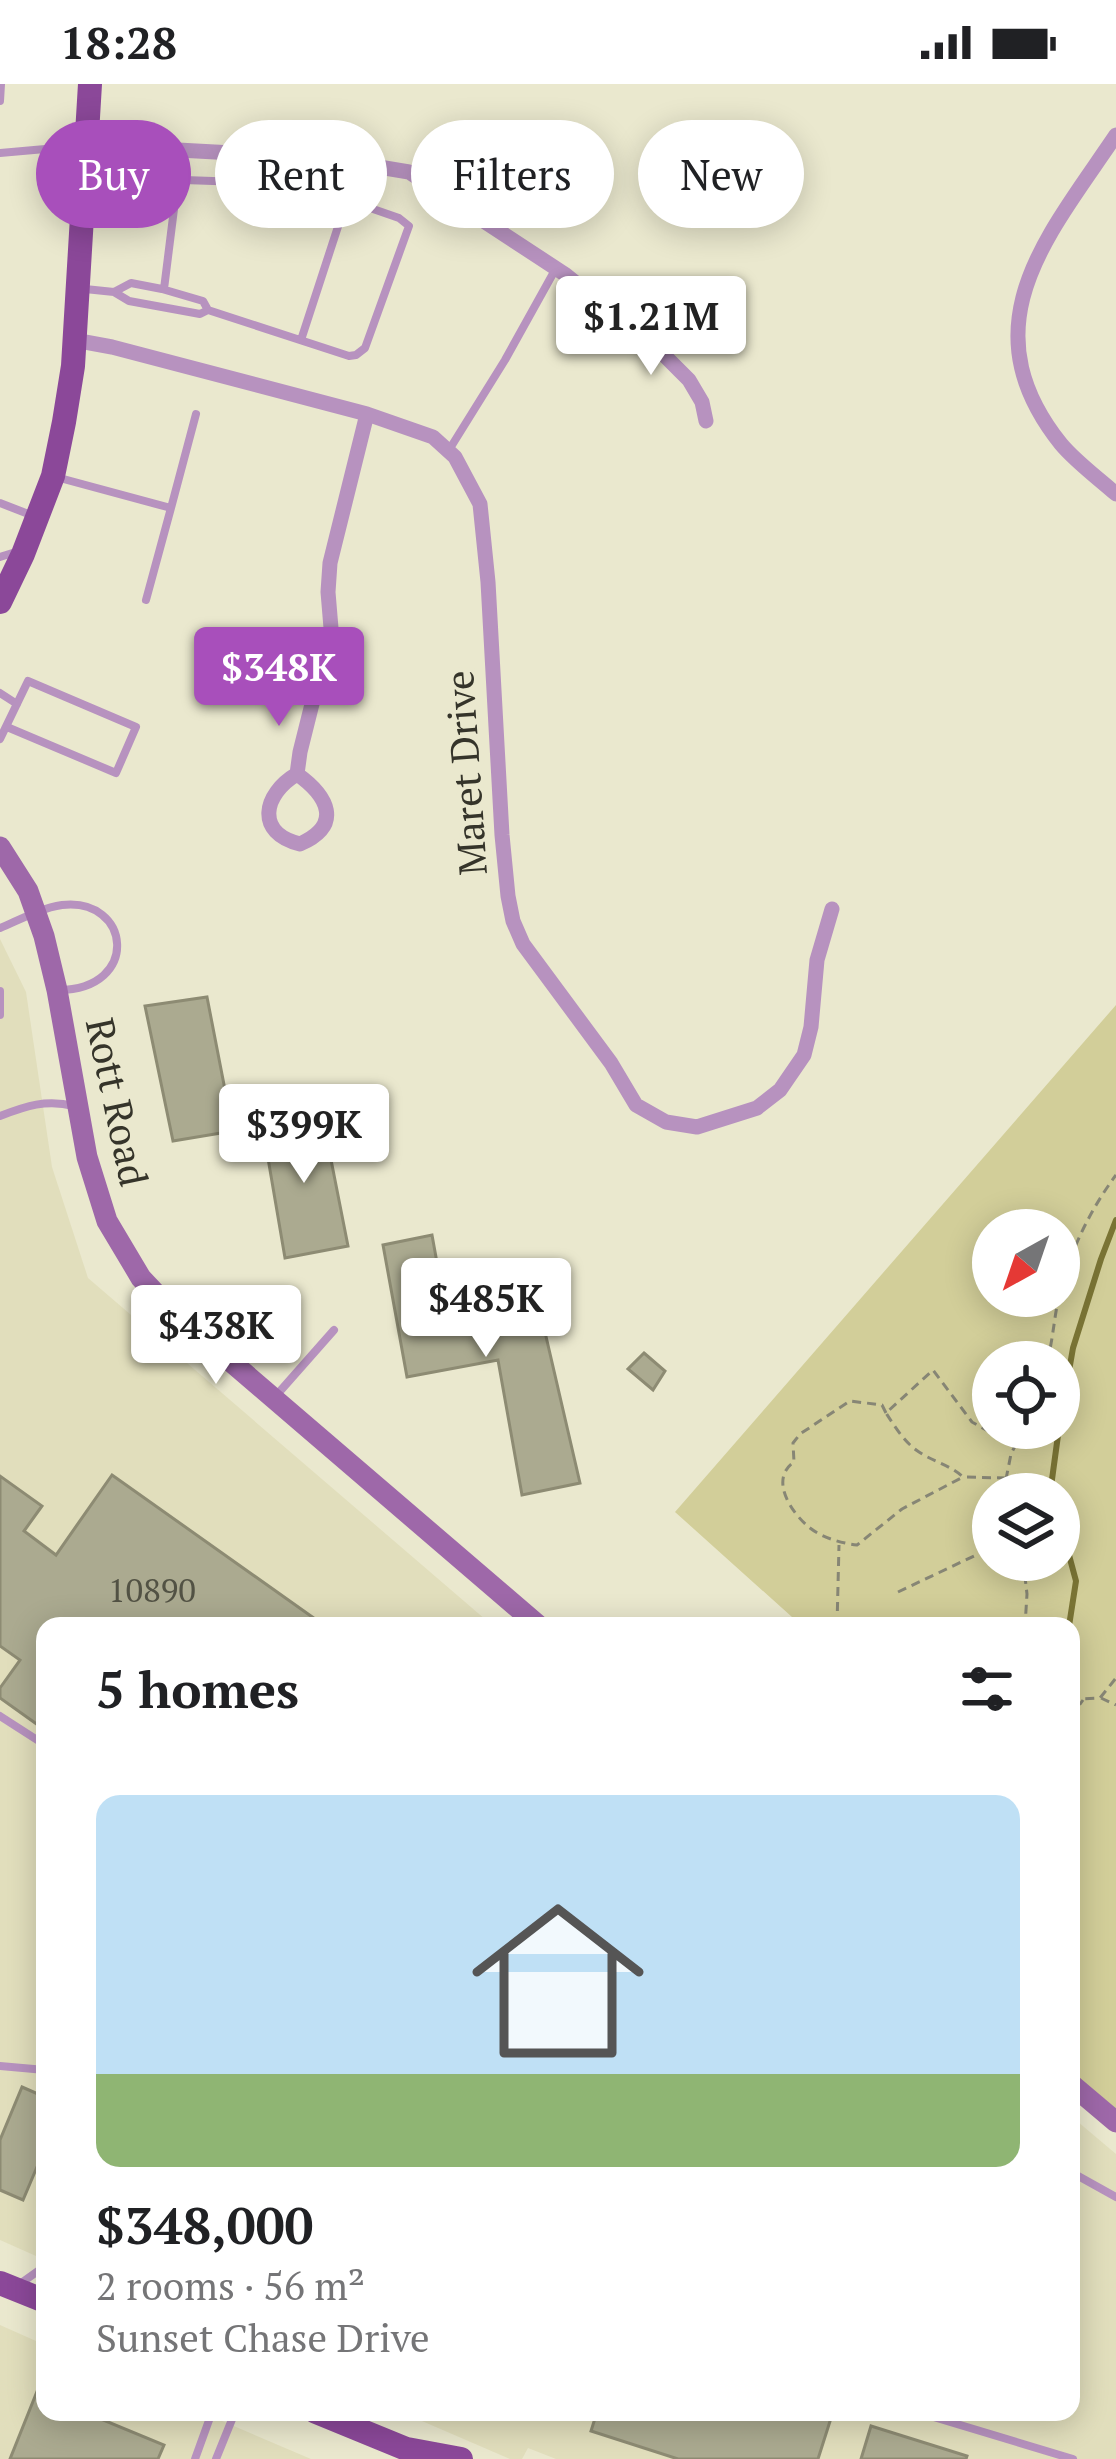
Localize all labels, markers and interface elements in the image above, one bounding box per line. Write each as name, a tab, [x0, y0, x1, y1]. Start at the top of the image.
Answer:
text: 18:28	[60, 12, 177, 72]
chip: Buy	[36, 120, 191, 228]
chip: Rent	[215, 120, 387, 228]
chip: Filters	[411, 120, 614, 228]
chip: New	[638, 120, 804, 228]
pin: $1.21M	[553, 276, 749, 378]
text: $1.21M	[583, 289, 719, 341]
pin: $348K	[195, 627, 363, 729]
text: $348K	[221, 640, 337, 692]
street label: Maret Drive	[432, 669, 498, 877]
street label: Rott Road	[75, 1013, 161, 1191]
pin: $399K	[220, 1084, 388, 1186]
text: $399K	[246, 1097, 362, 1149]
north arrow	[972, 1209, 1080, 1317]
map controls	[972, 1209, 1080, 1581]
pin: $485K	[402, 1258, 570, 1360]
text: $485K	[428, 1271, 544, 1323]
pin: $438K	[132, 1285, 300, 1387]
text: $438K	[158, 1298, 274, 1350]
button: locate	[972, 1341, 1080, 1449]
button: layers	[972, 1473, 1080, 1581]
house number: 10890	[108, 1568, 196, 1611]
text: 5 homes	[96, 1655, 299, 1723]
icon: filters	[954, 1656, 1020, 1722]
icon: home	[450, 1873, 666, 2089]
text: $348,000	[96, 2191, 313, 2259]
text: 2 rooms · 56 m²	[96, 2259, 365, 2311]
text: Sunset Chase Drive	[96, 2311, 430, 2363]

